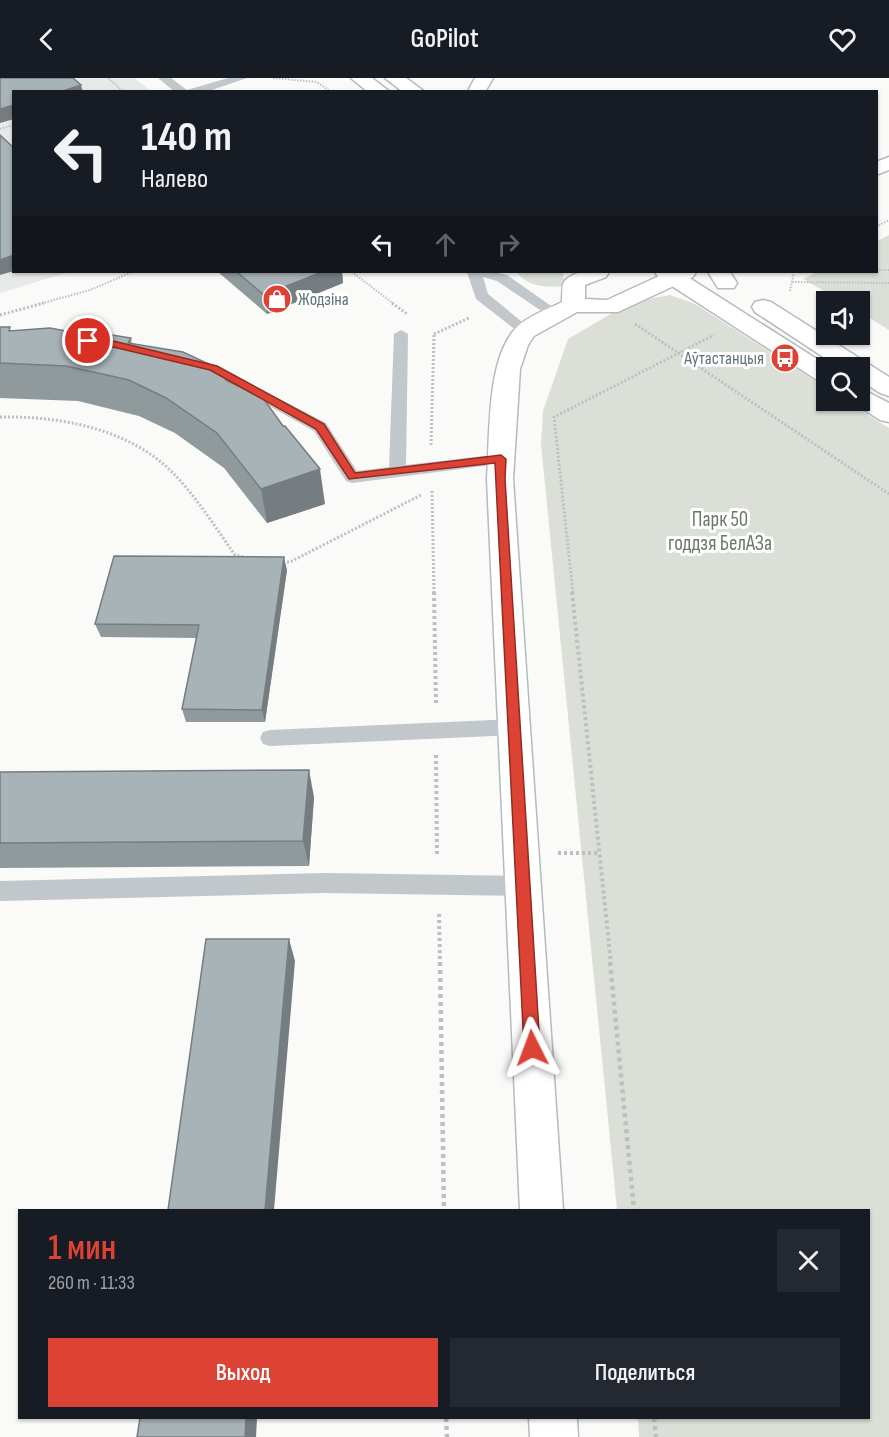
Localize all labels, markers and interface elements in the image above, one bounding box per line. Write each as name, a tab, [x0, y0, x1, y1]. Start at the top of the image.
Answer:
icon: back	[30, 23, 63, 56]
text: GoPilot	[410, 23, 479, 55]
icon: heart	[826, 23, 859, 56]
text: 140 m	[141, 112, 232, 163]
icon: left	[42, 114, 120, 192]
text: Налево	[141, 163, 208, 195]
icon: left	[366, 228, 399, 261]
icon: ahead	[429, 228, 462, 261]
icon: right	[492, 228, 525, 261]
shop icon: Жодзіна	[261, 283, 293, 315]
place label: Жодзіна	[298, 289, 349, 310]
map controls	[816, 291, 870, 411]
button: sound	[816, 291, 870, 345]
pin	[62, 315, 113, 366]
icon: arrive	[71, 324, 104, 357]
bus stop icon: Аўтастанцыя	[769, 342, 801, 374]
place label: Аўтастанцыя	[683, 348, 764, 369]
button: search	[816, 357, 870, 411]
park label: Парк 50 годдзя БелАЗа	[668, 507, 772, 556]
position arrow	[500, 1016, 564, 1080]
text: 1 мин	[48, 1227, 116, 1270]
button: close	[777, 1229, 840, 1292]
text: 260 m · 11:33	[48, 1271, 135, 1295]
button: Выход	[48, 1338, 438, 1407]
button: Поделиться	[450, 1338, 840, 1407]

